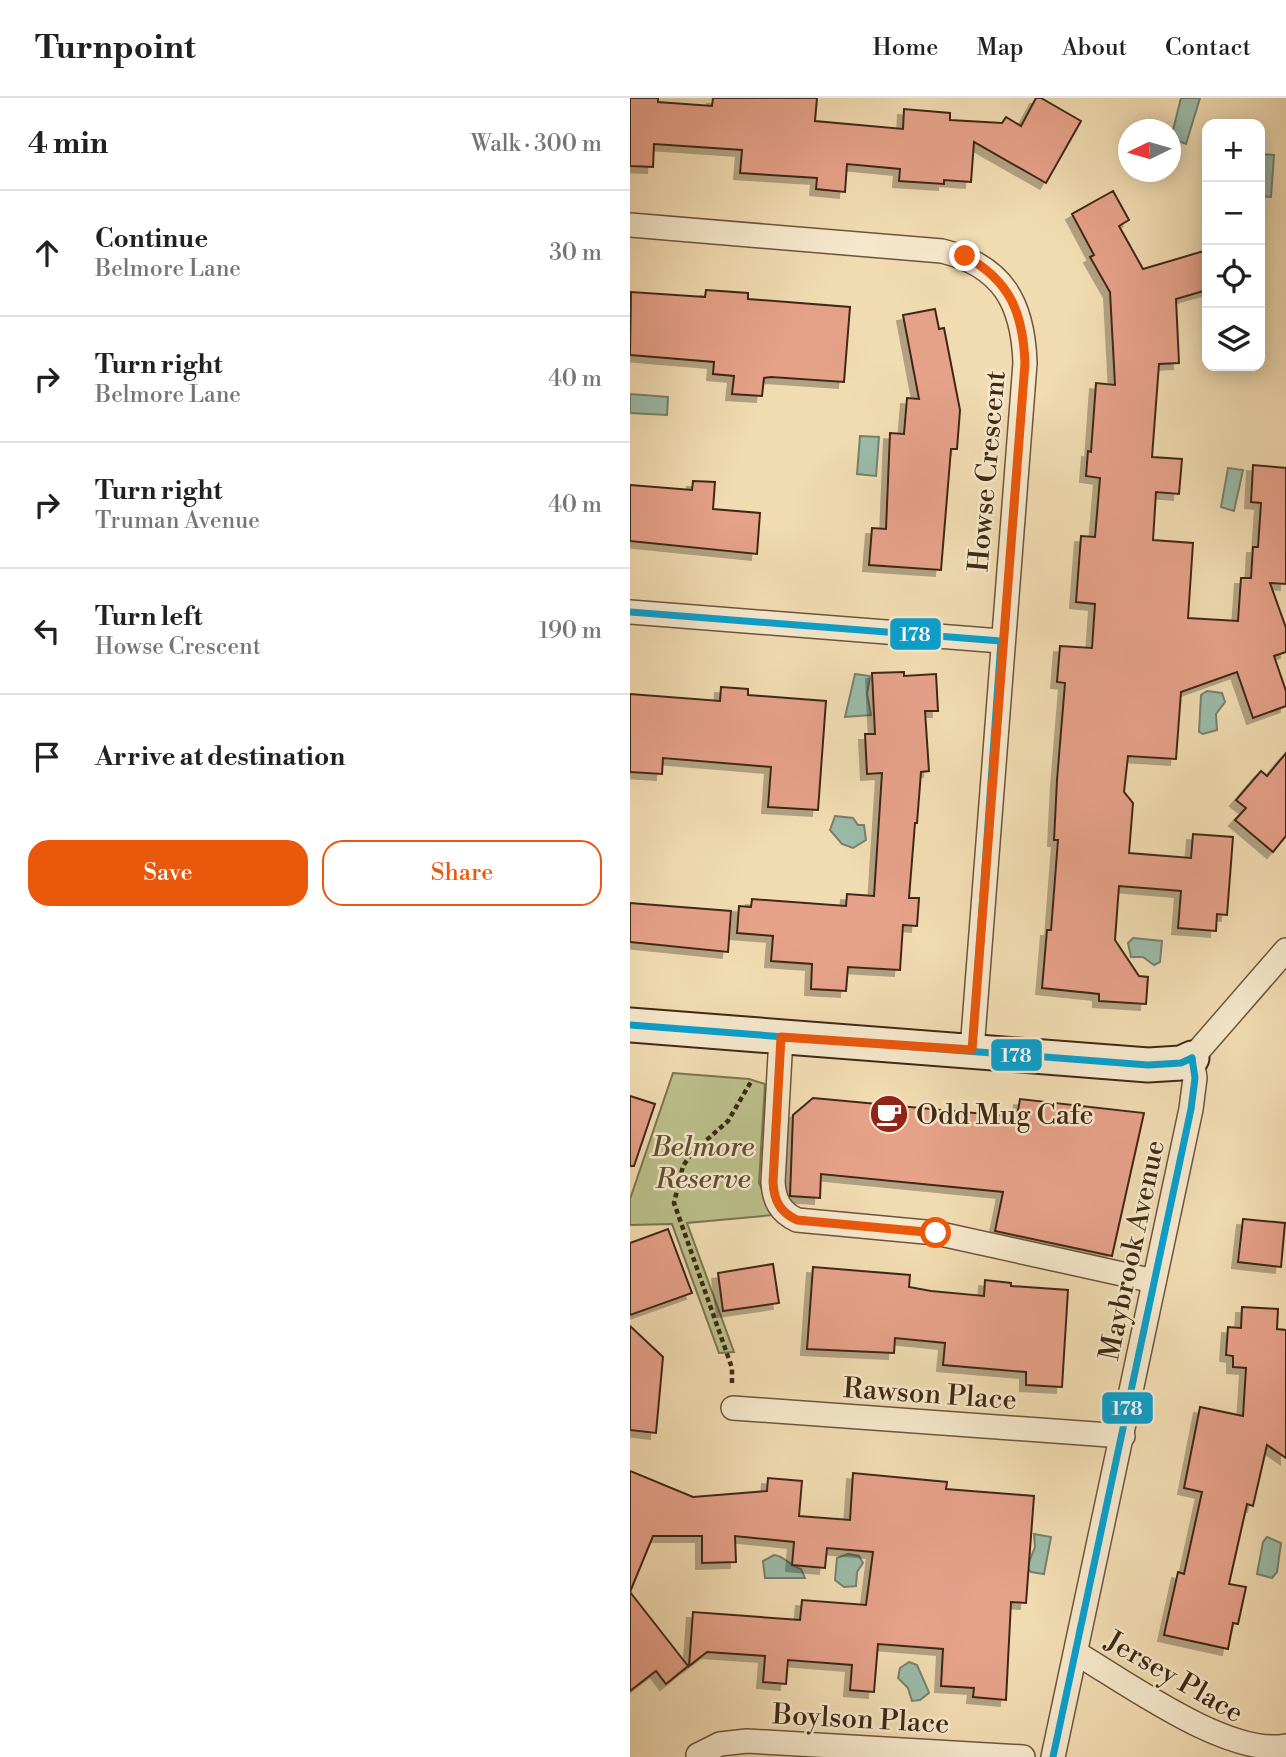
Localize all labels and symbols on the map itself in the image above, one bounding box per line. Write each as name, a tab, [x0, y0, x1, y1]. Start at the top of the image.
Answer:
north arrow	[1118, 119, 1181, 182]
route end	[949, 240, 980, 271]
street label: Howse Crescent	[961, 369, 1014, 573]
line badge: 178	[889, 617, 942, 651]
text: 178	[899, 623, 931, 647]
line badge: 178	[990, 1038, 1043, 1072]
text: 178	[1000, 1044, 1032, 1068]
cafe icon: Odd Mug Cafe	[868, 1093, 910, 1135]
place label: Odd Mug Cafe	[916, 1098, 1094, 1133]
park label: Belmore Reserve	[651, 1130, 754, 1197]
street label: Maybrook Avenue	[1092, 1137, 1173, 1364]
route start	[920, 1217, 951, 1248]
street label: Rawson Place	[842, 1371, 1018, 1418]
line badge: 178	[1101, 1391, 1154, 1425]
text: 178	[1111, 1397, 1143, 1421]
street label: Jersey Place	[1098, 1623, 1250, 1731]
street label: Boylson Place	[771, 1697, 950, 1742]

